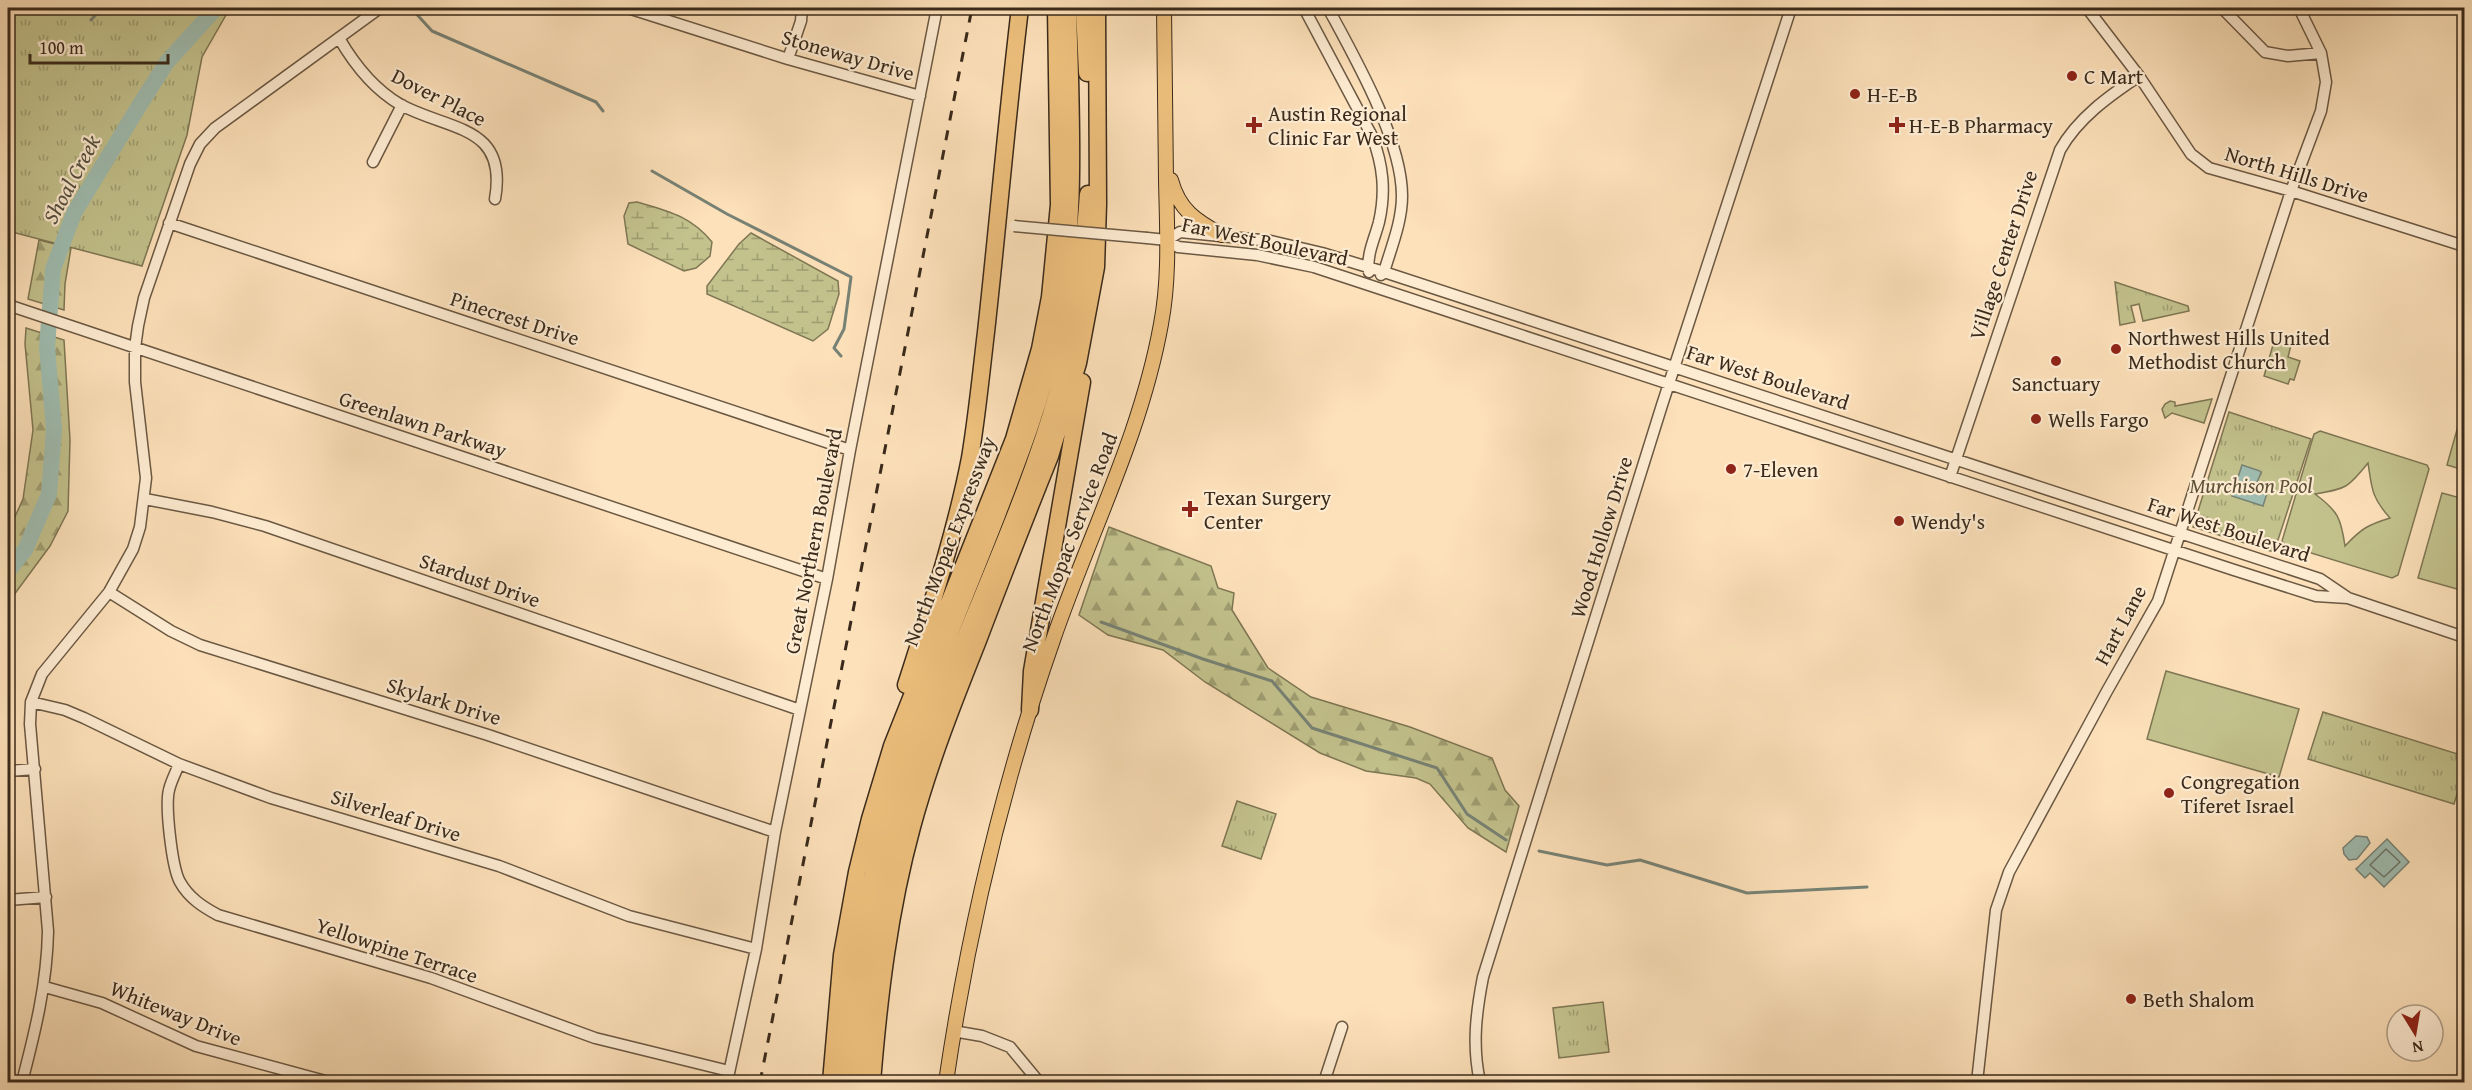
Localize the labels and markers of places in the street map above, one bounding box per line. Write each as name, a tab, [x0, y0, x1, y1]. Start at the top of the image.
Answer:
place label: C Mart	[2084, 61, 2144, 92]
marker: C Mart	[2065, 69, 2079, 83]
place label: H-E-B	[1867, 79, 1918, 110]
marker: H-E-B	[1848, 87, 1862, 101]
place label: Austin Regional Clinic Far West	[1268, 98, 1407, 153]
place label: H-E-B Pharmacy	[1909, 110, 2054, 141]
marker: Austin Regional Clinic Far West	[1245, 116, 1263, 134]
marker: H-E-B Pharmacy	[1890, 118, 1904, 132]
place label: Northwest Hills United Methodist Church	[2128, 322, 2330, 377]
marker: Northwest Hills United Methodist Church	[2109, 342, 2123, 356]
marker: Sanctuary	[2049, 354, 2063, 368]
place label: Sanctuary	[2011, 368, 2101, 399]
place label: Wells Fargo	[2048, 404, 2149, 435]
marker: Wells Fargo	[2029, 412, 2043, 426]
place label: 7-Eleven	[1743, 454, 1819, 485]
marker: 7-Eleven	[1724, 462, 1738, 476]
place label: Texan Surgery Center	[1204, 482, 1332, 537]
marker: Texan Surgery Center	[1181, 500, 1199, 518]
place label: Wendy's	[1911, 506, 1985, 537]
marker: Wendy's	[1892, 514, 1906, 528]
place label: Congregation Tiferet Israel	[2181, 766, 2300, 821]
marker: Congregation Tiferet Israel	[2162, 786, 2176, 800]
place label: Beth Shalom	[2143, 984, 2254, 1015]
marker: Beth Shalom	[2124, 992, 2138, 1006]

